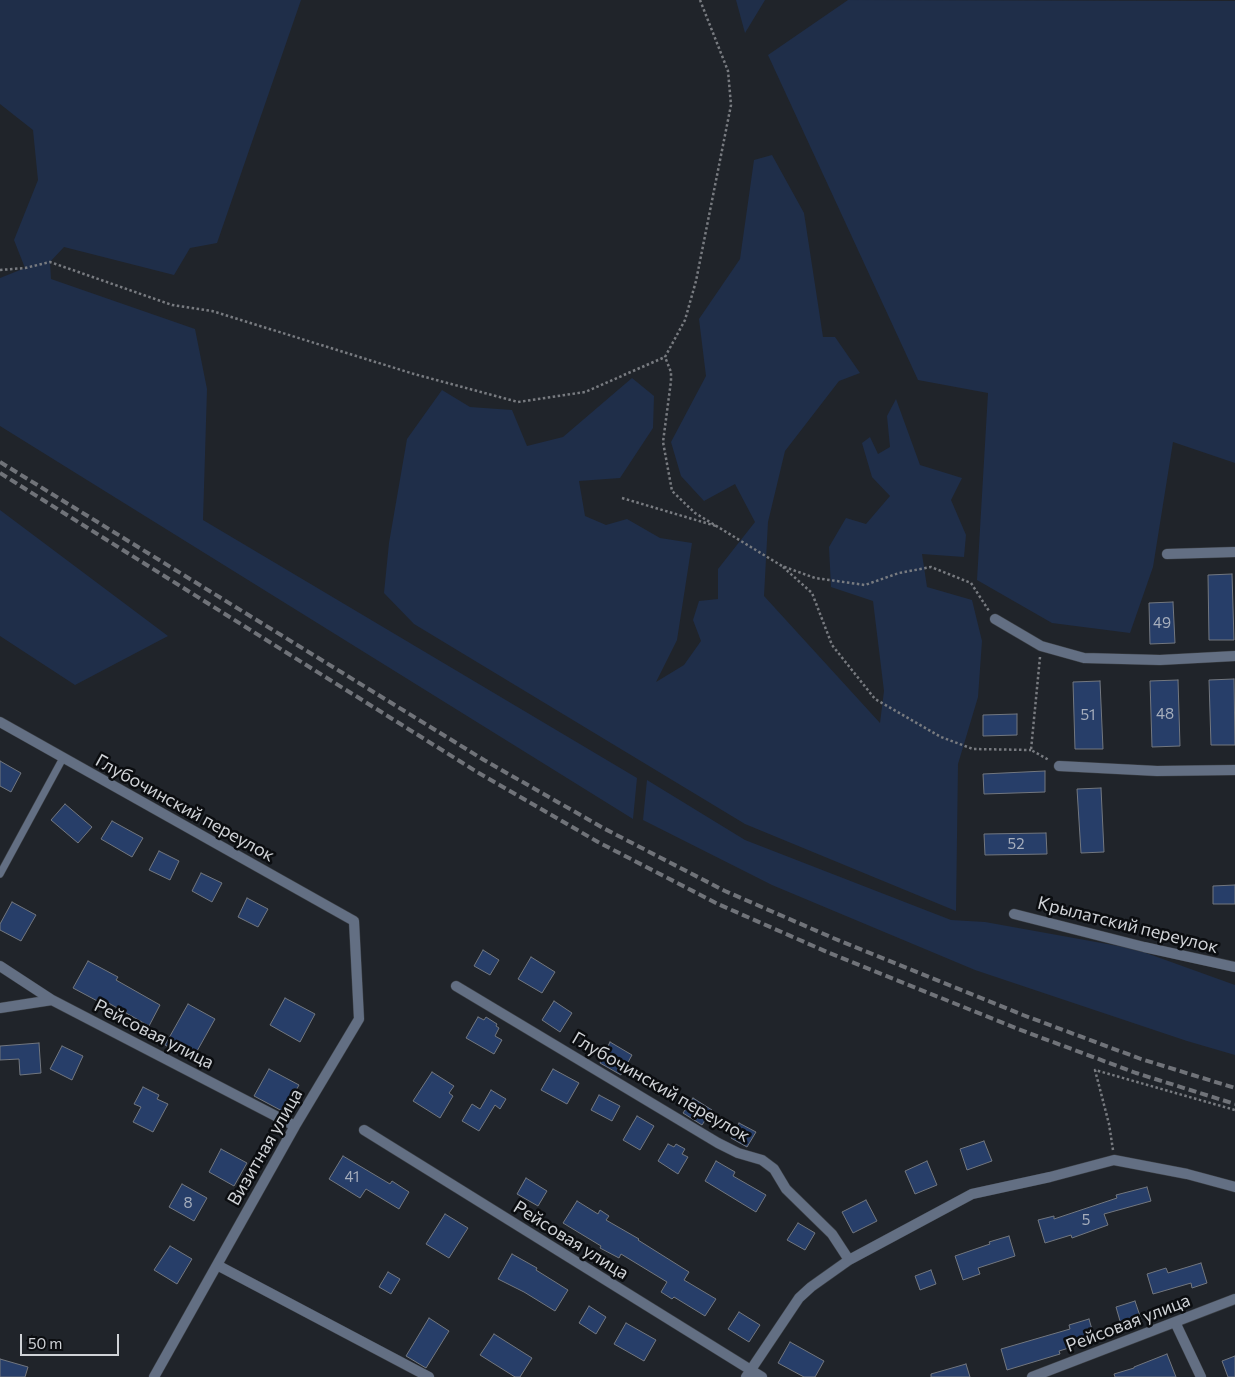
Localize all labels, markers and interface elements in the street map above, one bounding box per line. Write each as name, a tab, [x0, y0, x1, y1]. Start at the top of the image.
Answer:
house number: 49	[1153, 614, 1171, 632]
house number: 48	[1156, 705, 1174, 723]
house number: 51	[1080, 706, 1096, 724]
street label: Глубочинский переулок	[92, 750, 278, 866]
house number: 52	[1008, 835, 1024, 853]
street label: Крылатский переулок	[1035, 892, 1221, 958]
street label: Рейсовая улица	[91, 995, 217, 1073]
street label: Глубочинский переулок	[568, 1027, 754, 1147]
street label: Визитная улица	[223, 1085, 307, 1209]
house number: 41	[345, 1168, 359, 1186]
house number: 8	[183, 1194, 193, 1212]
street label: Рейсовая улица	[510, 1196, 632, 1284]
house number: 5	[1082, 1211, 1090, 1229]
street label: Рейсовая улица	[1063, 1289, 1193, 1357]
scale bar	[22, 1324, 121, 1356]
text: 50 m	[28, 1334, 62, 1352]

